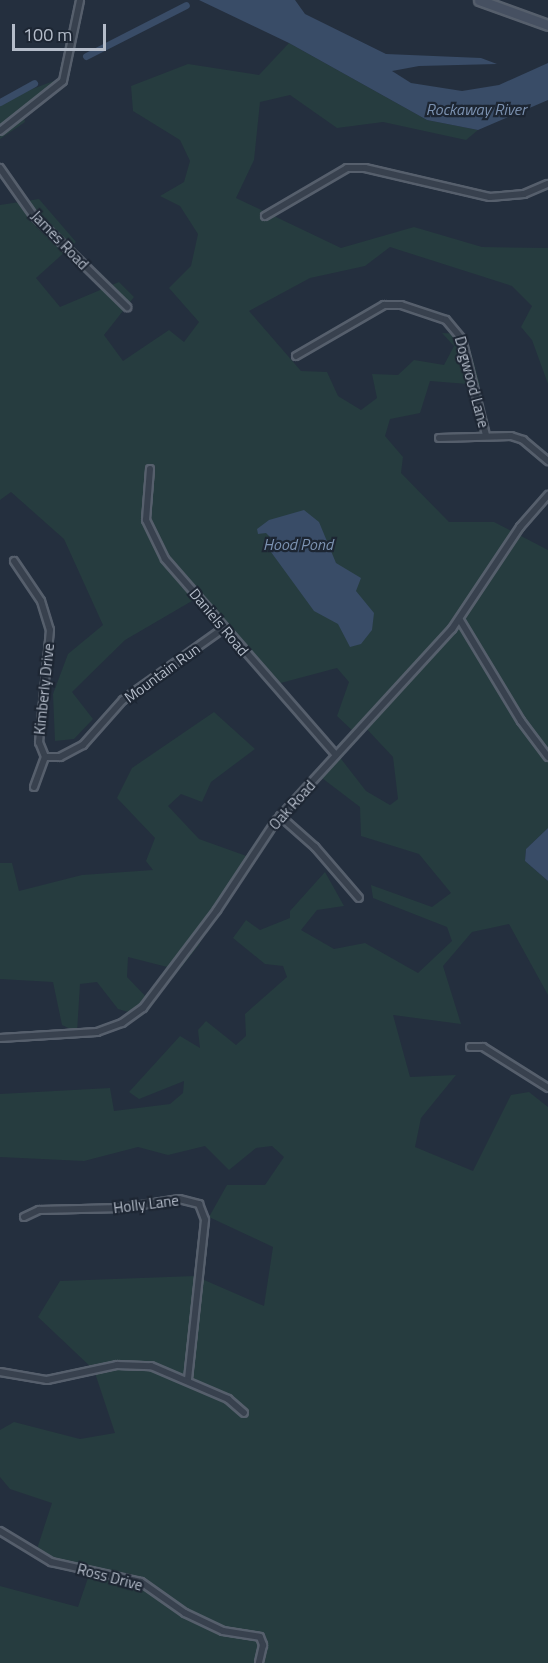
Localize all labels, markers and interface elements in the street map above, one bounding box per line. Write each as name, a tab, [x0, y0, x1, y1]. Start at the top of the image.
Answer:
scale bar	[15, 12, 110, 50]
text: 100 m	[23, 21, 72, 48]
water label: Rockaway River	[426, 99, 526, 119]
street label: James Road	[28, 207, 92, 273]
street label: Dogwood Lane	[451, 334, 493, 430]
water label: Hood Pond	[263, 534, 333, 554]
street label: Daniels Road	[186, 585, 252, 659]
street label: Mountain Run	[121, 640, 203, 706]
street label: Kimberly Drive	[30, 642, 58, 736]
street label: Oak Road	[265, 777, 319, 833]
street label: Holly Lane	[112, 1191, 180, 1217]
street label: Ross Drive	[75, 1560, 145, 1594]

